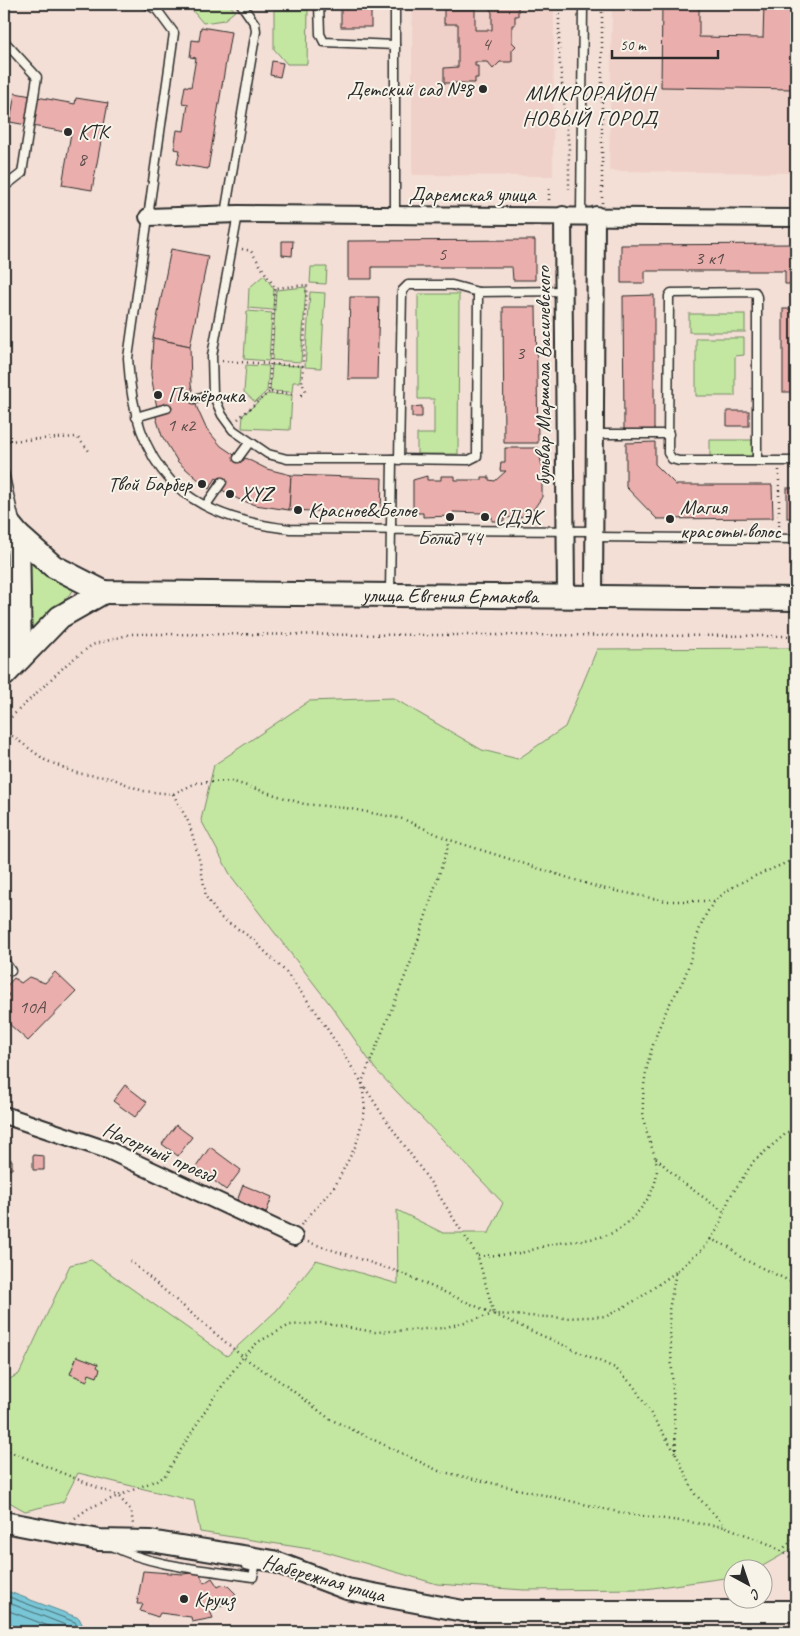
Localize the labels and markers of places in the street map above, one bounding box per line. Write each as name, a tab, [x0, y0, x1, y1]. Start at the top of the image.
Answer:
place label: Детский сад №8	[347, 76, 476, 102]
marker: Детский сад №8	[477, 83, 489, 95]
place label: КТК	[78, 119, 112, 145]
marker: КТК	[62, 126, 74, 138]
place label: Пятёрочка	[168, 382, 247, 408]
marker: Пятёрочка	[152, 389, 164, 401]
place label: Твой Барбер	[108, 471, 194, 497]
marker: Твой Барбер	[196, 478, 208, 490]
place label: XYZ	[240, 481, 275, 507]
marker: XYZ	[224, 488, 236, 500]
place label: Магия красоты волос	[680, 494, 782, 544]
place label: Красное&Белое	[308, 497, 418, 523]
marker: Красное&Белое	[292, 504, 304, 516]
place label: СДЭК	[495, 504, 545, 530]
marker: Болид 44	[444, 511, 456, 523]
marker: СДЭК	[479, 511, 491, 523]
marker: Магия красоты волос	[664, 513, 676, 525]
place label: Болид 44	[417, 525, 485, 551]
place label: Круиз	[194, 1586, 236, 1612]
marker: Круиз	[178, 1593, 190, 1605]

